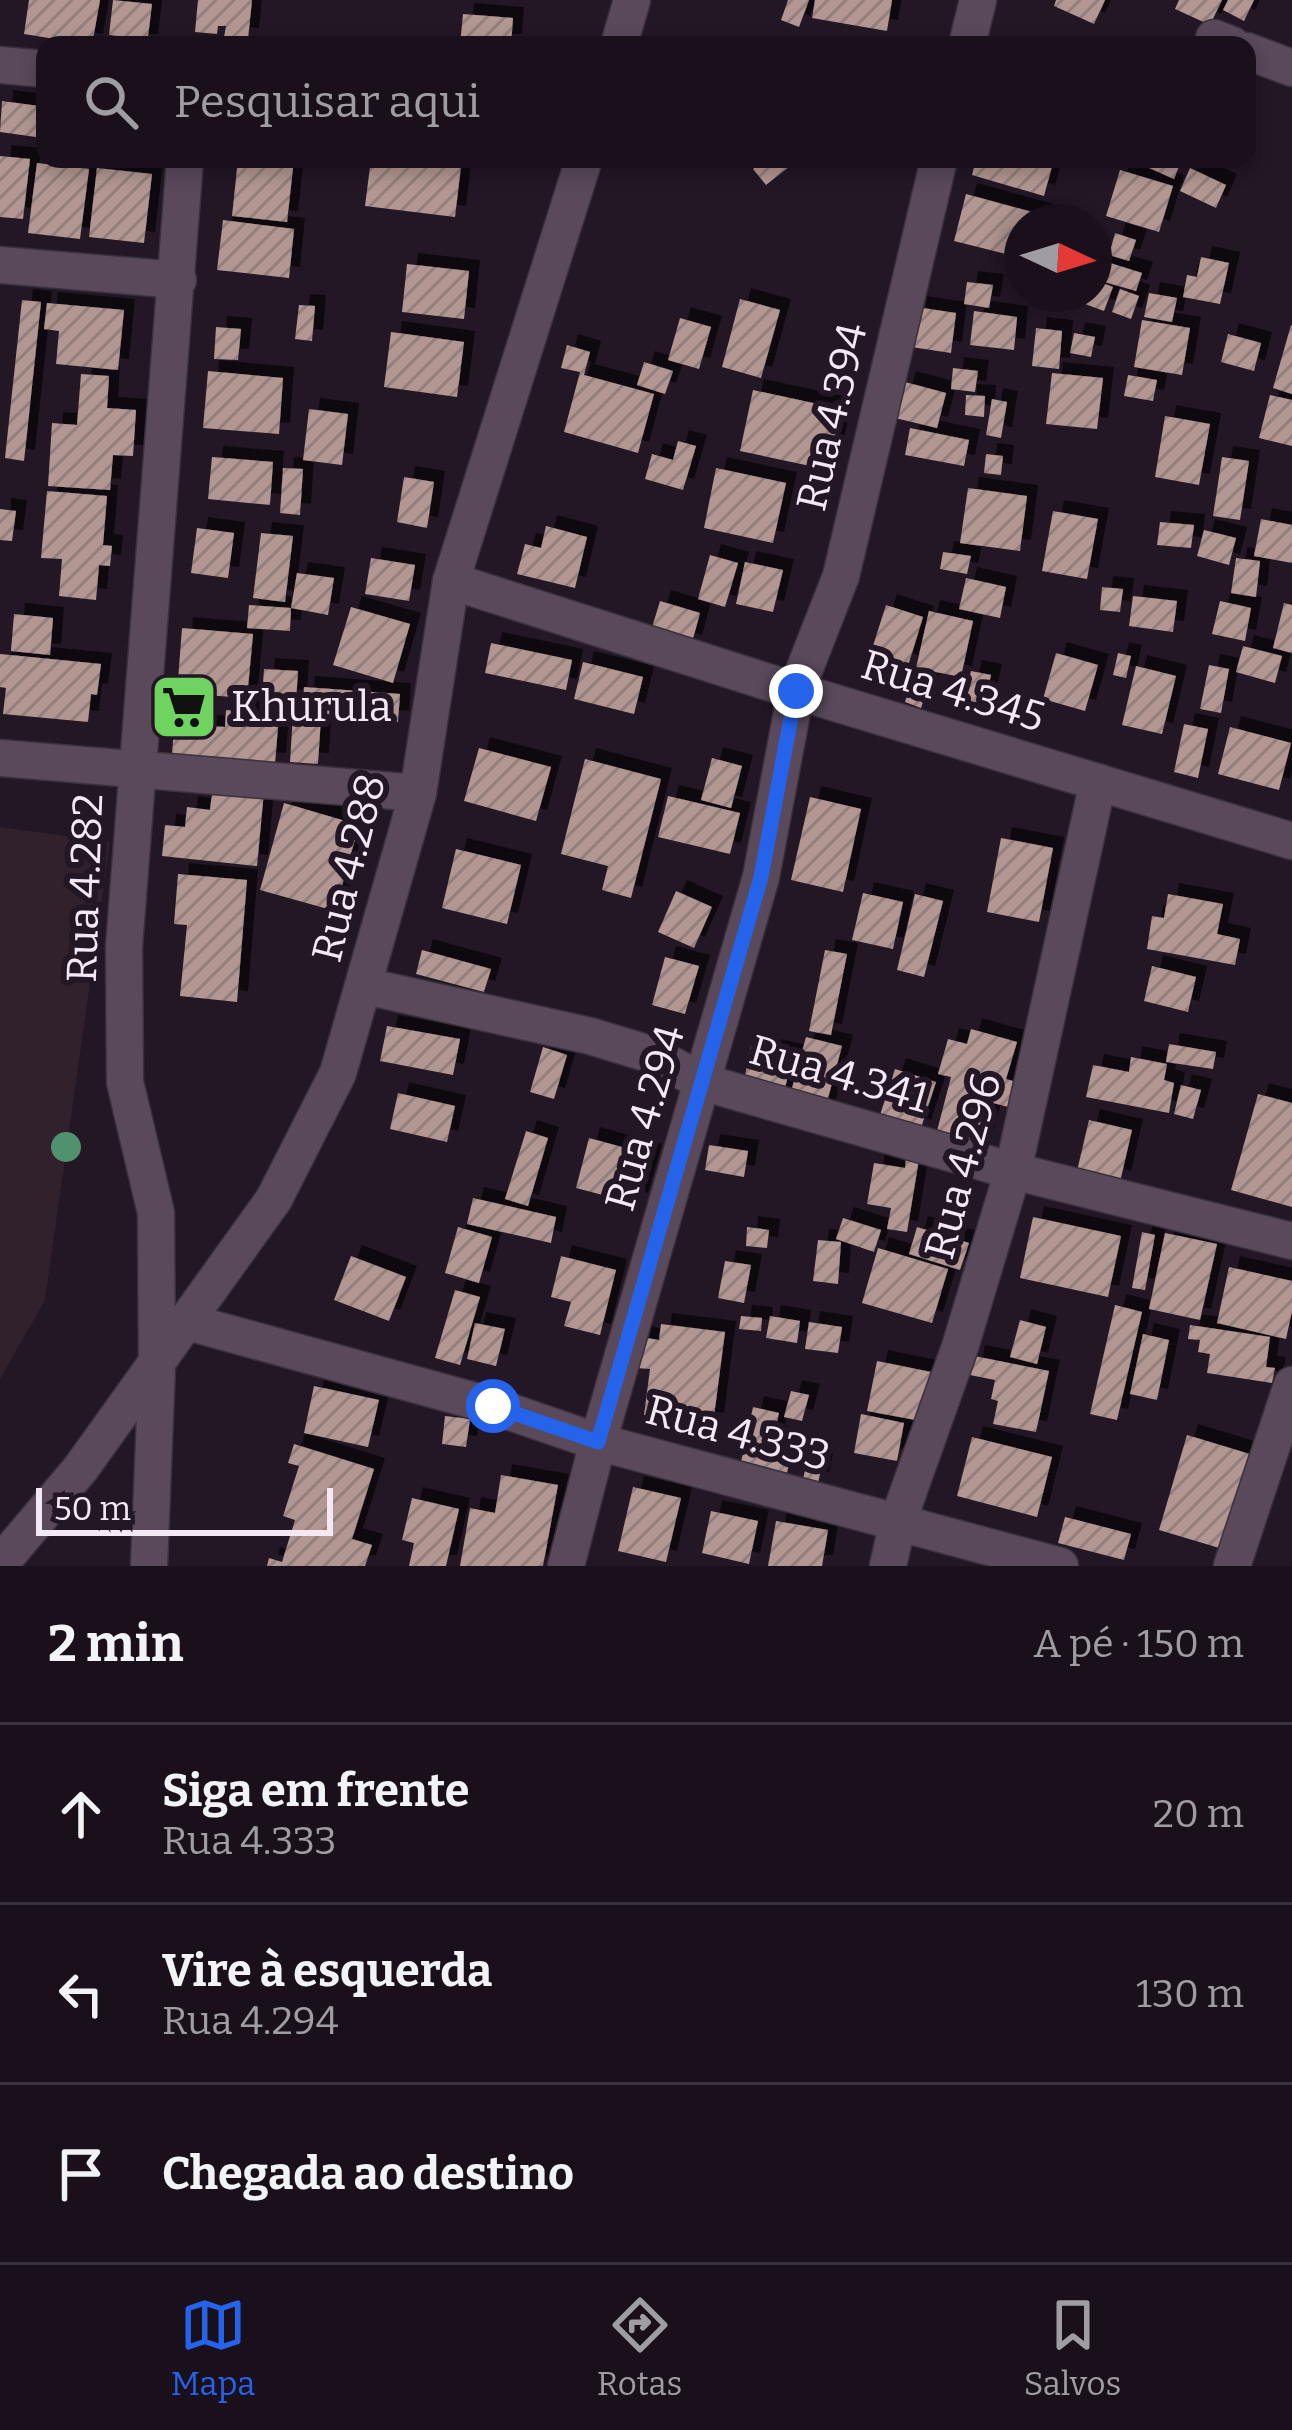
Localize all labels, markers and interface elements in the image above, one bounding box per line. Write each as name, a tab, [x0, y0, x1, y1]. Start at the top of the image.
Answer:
search box	[36, 36, 1256, 168]
icon: search	[78, 69, 144, 135]
text: Pesquisar aqui	[174, 75, 480, 129]
north arrow	[1004, 204, 1112, 312]
street label: Rua 4.394	[786, 318, 878, 516]
street label: Rua 4.345	[855, 640, 1051, 742]
route end	[769, 664, 823, 718]
supermarket icon: Khurula	[149, 672, 219, 742]
place label: Khurula	[231, 682, 392, 732]
street label: Rua 4.288	[302, 769, 396, 967]
street label: Rua 4.282	[57, 793, 113, 983]
street label: Rua 4.294	[595, 1020, 695, 1216]
street label: Rua 4.341	[744, 1025, 934, 1123]
street label: Rua 4.296	[914, 1068, 1012, 1264]
route start	[466, 1379, 520, 1433]
street label: Rua 4.333	[641, 1385, 835, 1481]
scale bar	[36, 1482, 333, 1535]
text: 50 m	[54, 1489, 131, 1529]
text: 2 min	[48, 1613, 184, 1675]
text: A pé · 150 m	[1033, 1621, 1244, 1667]
text: Siga em frente	[162, 1764, 470, 1818]
icon: ahead	[48, 1781, 114, 1847]
text: 20 m	[1153, 1791, 1244, 1837]
text: Rua 4.333	[162, 1818, 337, 1864]
text: Vire à esquerda	[162, 1944, 492, 1998]
icon: left	[48, 1961, 114, 2027]
text: 130 m	[1136, 1971, 1244, 2017]
text: Rua 4.294	[162, 1998, 338, 2044]
icon: arrive	[48, 2141, 114, 2207]
text: Chegada ao destino	[162, 2147, 574, 2201]
tab: Mapa	[171, 2292, 255, 2404]
tab: Rotas	[597, 2292, 682, 2404]
tab: Salvos	[1024, 2292, 1121, 2404]

